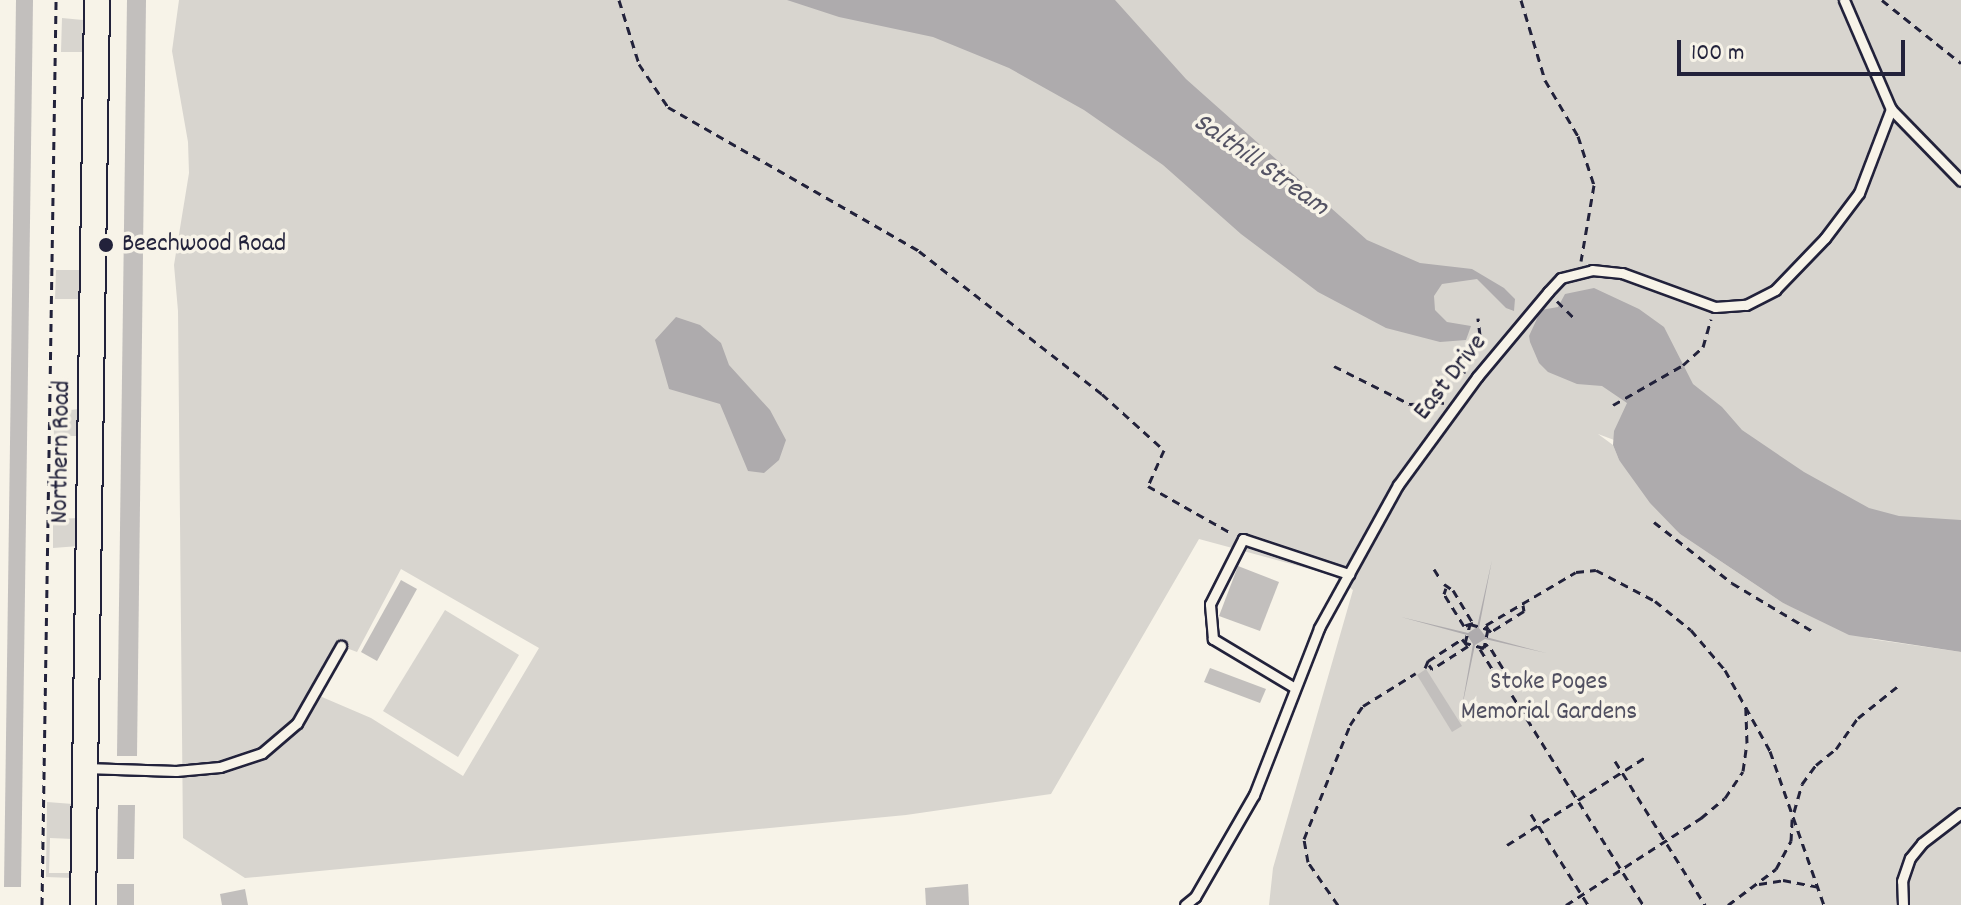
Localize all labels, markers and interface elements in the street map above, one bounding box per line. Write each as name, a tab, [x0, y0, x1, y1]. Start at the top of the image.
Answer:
scale bar	[1681, 24, 1909, 74]
text: 100 m	[1691, 37, 1744, 71]
water label: Salthill Stream	[1186, 107, 1334, 225]
place label: Beechwood Road	[122, 229, 286, 261]
marker: Beechwood Road	[97, 236, 115, 254]
street label: East Drive	[1408, 329, 1494, 427]
street label: Northern Road	[45, 380, 79, 524]
park label: Stoke Poges Memorial Gardens	[1461, 667, 1637, 728]

